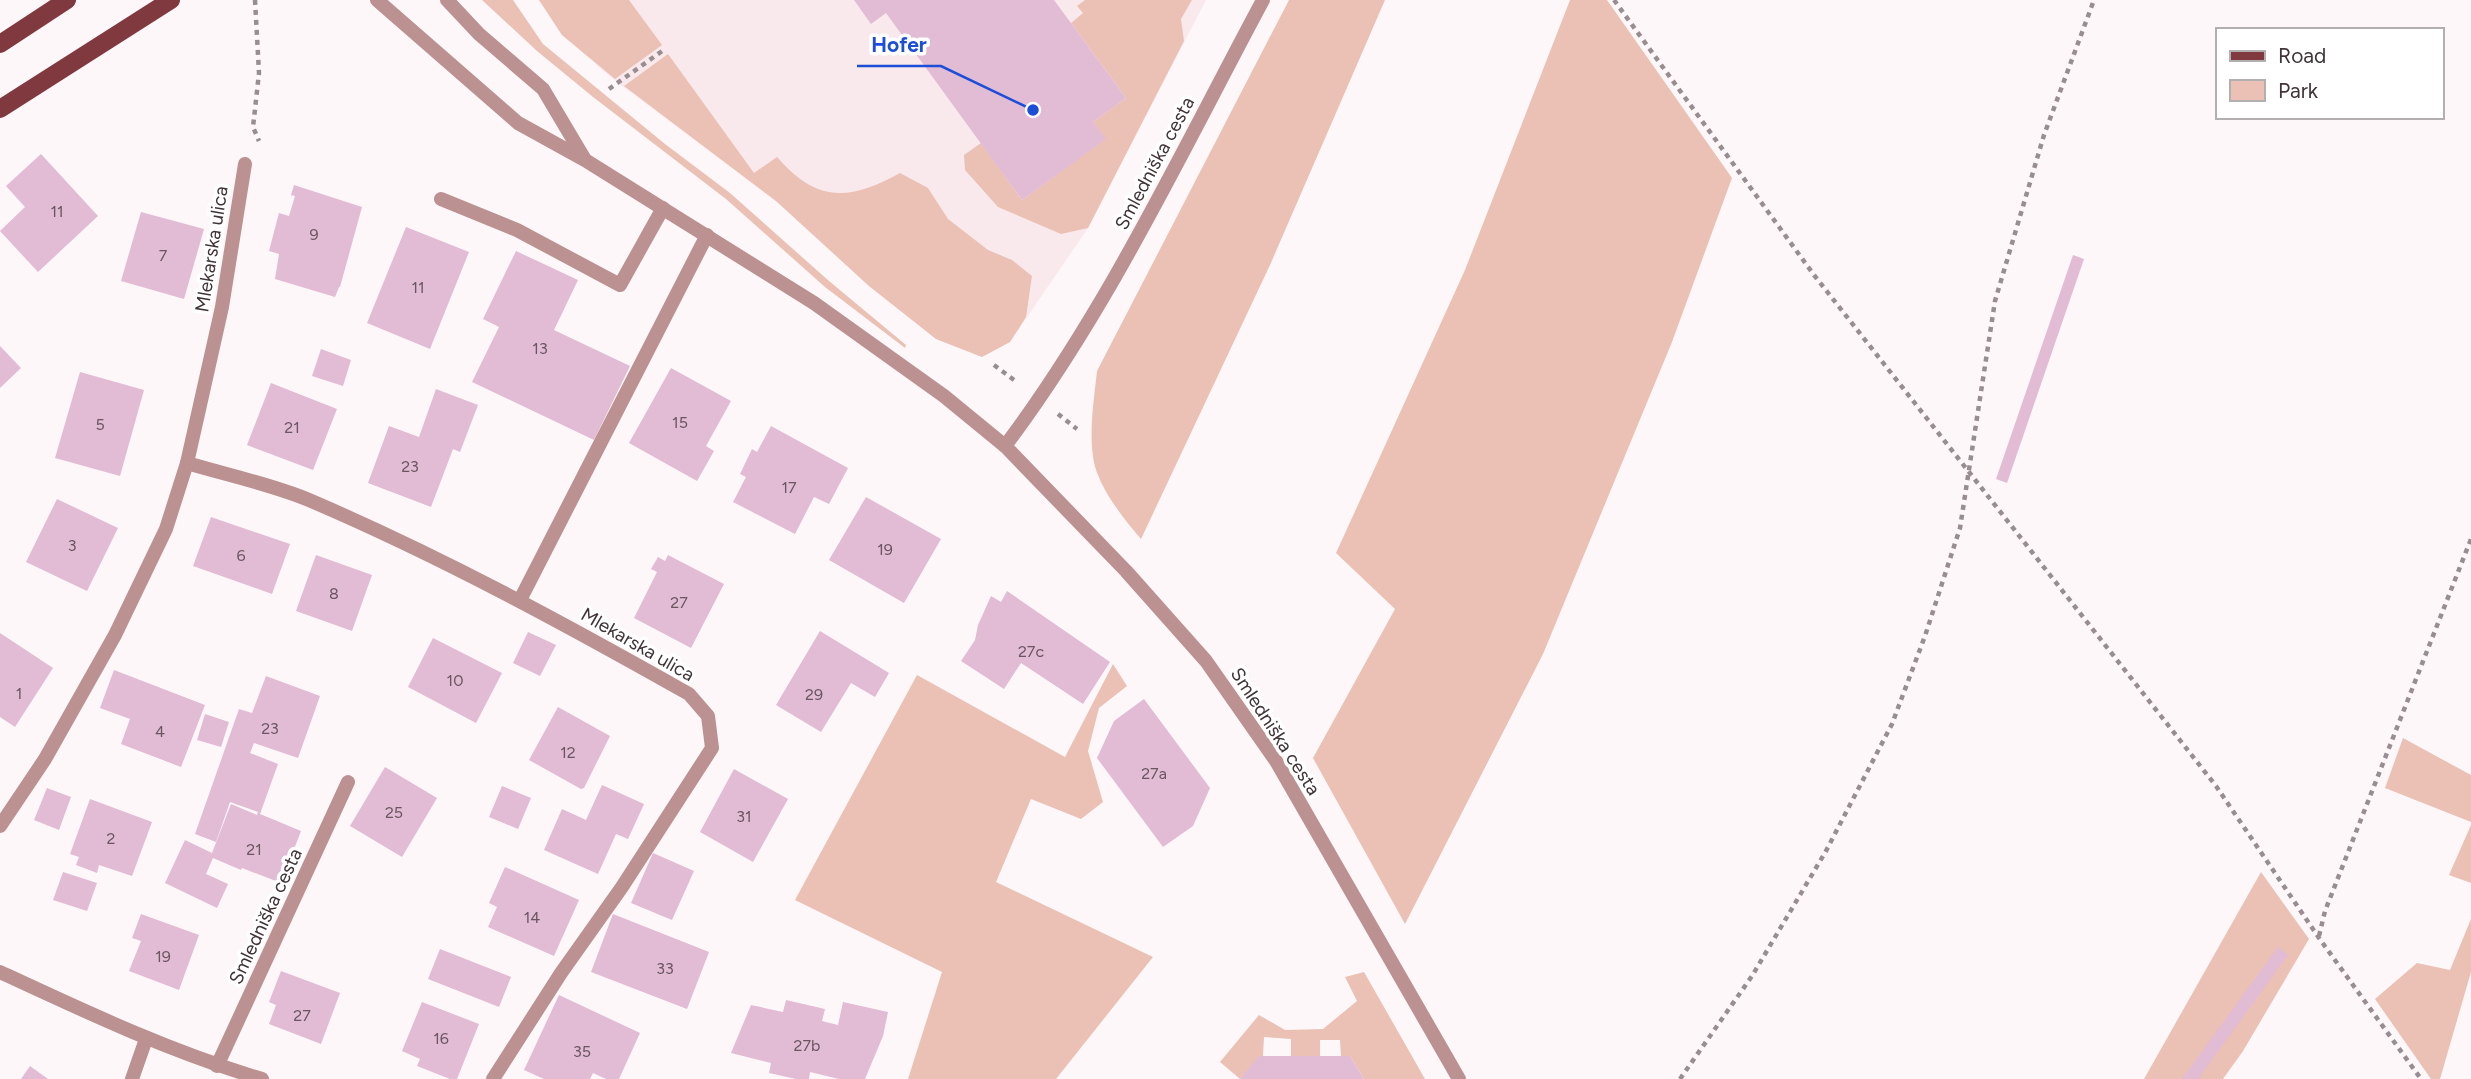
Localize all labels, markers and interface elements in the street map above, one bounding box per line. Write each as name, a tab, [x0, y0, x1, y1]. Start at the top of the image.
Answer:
callout: Hofer	[857, 24, 941, 66]
legend	[2216, 28, 2443, 119]
text: Hofer	[871, 32, 927, 57]
text: Road	[2278, 43, 2326, 68]
text: Park	[2278, 78, 2319, 103]
street label: Smledniška cesta	[1110, 93, 1199, 234]
street label: Mlekarska ulica	[190, 184, 233, 314]
house number: 11	[50, 202, 64, 221]
house number: 9	[309, 225, 319, 244]
house number: 7	[159, 246, 168, 265]
house number: 11	[411, 278, 425, 297]
house number: 13	[532, 339, 548, 358]
house number: 15	[672, 413, 688, 432]
house number: 5	[95, 415, 105, 434]
house number: 21	[284, 418, 300, 437]
house number: 23	[401, 457, 419, 476]
house number: 17	[781, 478, 797, 497]
house number: 3	[68, 536, 76, 555]
house number: 19	[877, 540, 893, 559]
house number: 6	[236, 546, 246, 565]
house number: 8	[329, 584, 339, 603]
house number: 27	[670, 593, 688, 612]
street label: Mlekarska ulica	[577, 603, 699, 686]
house number: 27c	[1018, 642, 1044, 661]
street label: Smledniška cesta	[1226, 663, 1325, 799]
house number: 10	[447, 671, 463, 690]
house number: 1	[16, 684, 22, 703]
house number: 29	[805, 685, 823, 704]
house number: 23	[261, 719, 279, 738]
house number: 4	[155, 722, 165, 741]
house number: 12	[560, 743, 576, 762]
house number: 27a	[1141, 764, 1167, 783]
house number: 25	[385, 803, 403, 822]
house number: 31	[736, 807, 752, 826]
house number: 2	[107, 829, 115, 848]
house number: 21	[246, 840, 262, 859]
street label: Smledniška cesta	[224, 845, 307, 988]
house number: 14	[524, 908, 540, 927]
house number: 19	[155, 947, 171, 966]
house number: 33	[656, 959, 674, 978]
house number: 27	[293, 1006, 311, 1025]
house number: 16	[433, 1029, 449, 1048]
house number: 27b	[794, 1036, 820, 1055]
house number: 35	[573, 1042, 591, 1061]

